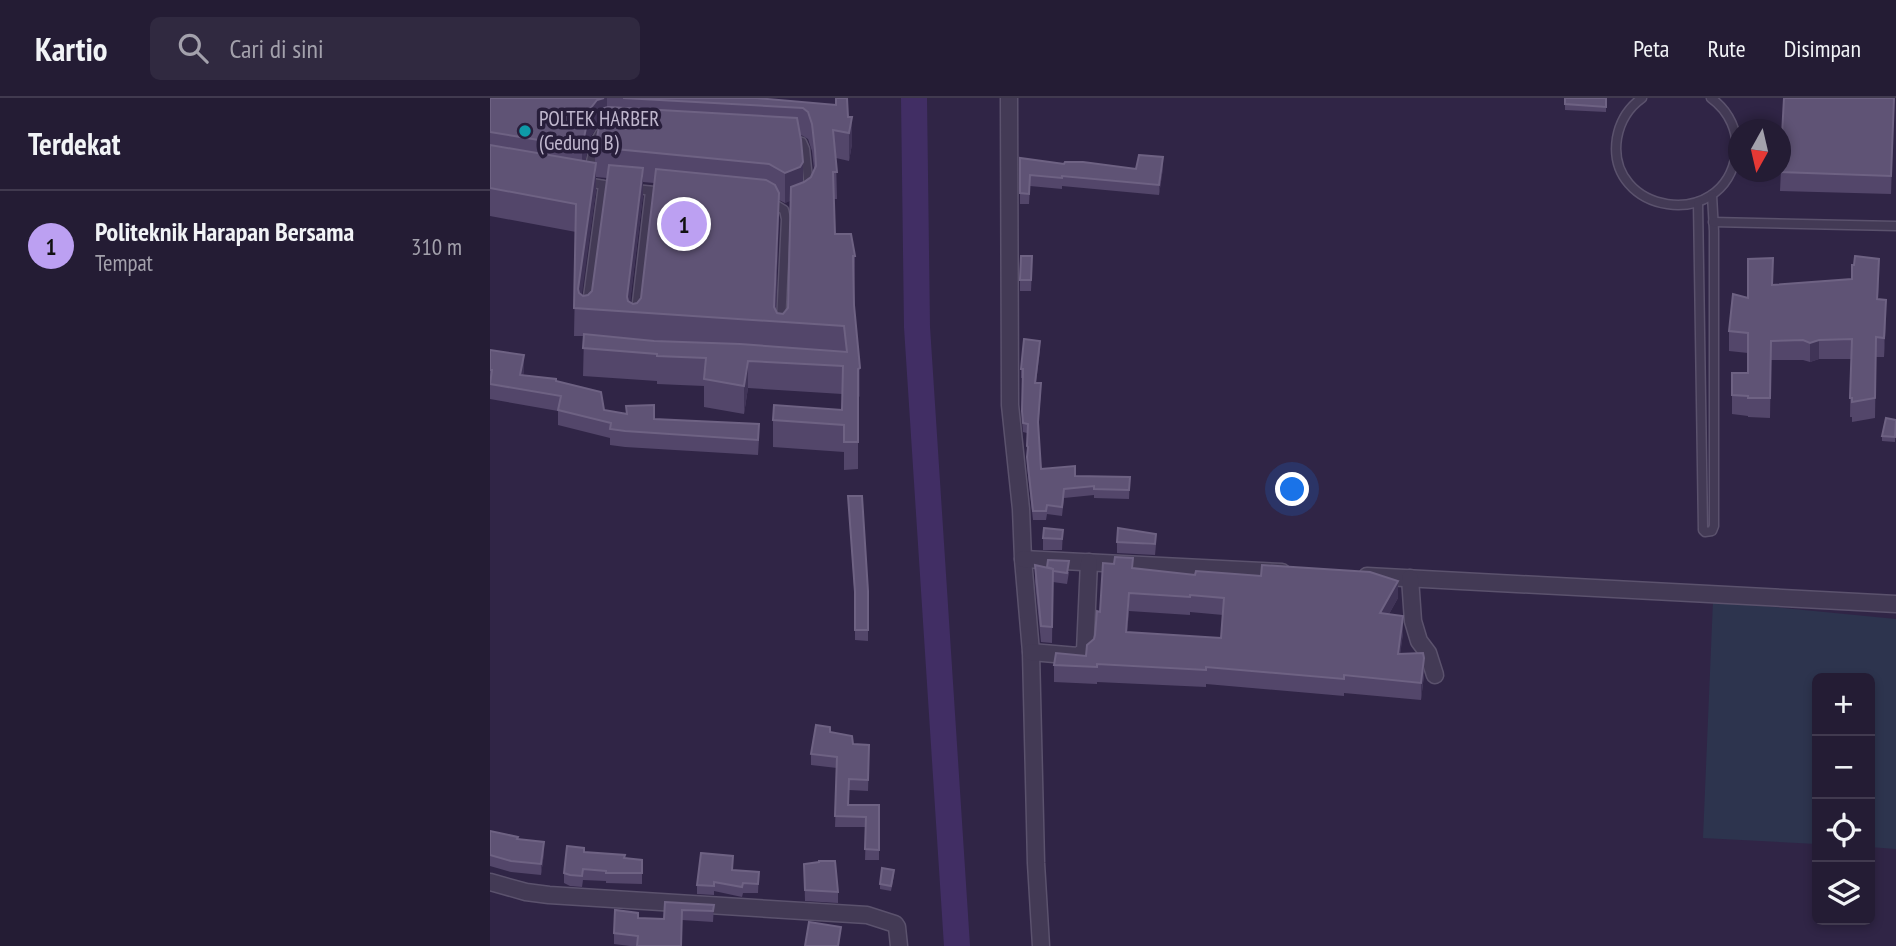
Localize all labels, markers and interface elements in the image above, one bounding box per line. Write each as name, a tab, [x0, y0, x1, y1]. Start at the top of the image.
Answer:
search box	[150, 17, 640, 80]
text: Kartio	[35, 27, 108, 70]
icon: search	[174, 29, 212, 67]
text: Cari di sini	[230, 32, 324, 65]
text: Peta	[1633, 33, 1669, 64]
text: Rute	[1707, 33, 1746, 64]
text: Disimpan	[1784, 33, 1861, 64]
place label: POLTEK HARBER (Gedung B)	[539, 105, 659, 156]
north arrow	[1728, 119, 1791, 182]
marker: POLTEK HARBER (Gedung B)	[517, 123, 533, 139]
text: Terdekat	[28, 124, 120, 163]
pin: 1	[661, 198, 707, 250]
text: Politeknik Harapan Bersama	[95, 215, 354, 248]
text: 1	[46, 232, 57, 261]
text: 310 m	[411, 232, 462, 261]
text: Tempat	[95, 248, 153, 277]
your location	[1275, 472, 1309, 506]
map controls	[1812, 673, 1875, 925]
button: +	[1812, 673, 1875, 736]
button: −	[1812, 736, 1875, 799]
button: locate	[1812, 799, 1875, 862]
button: layers	[1812, 862, 1875, 925]

